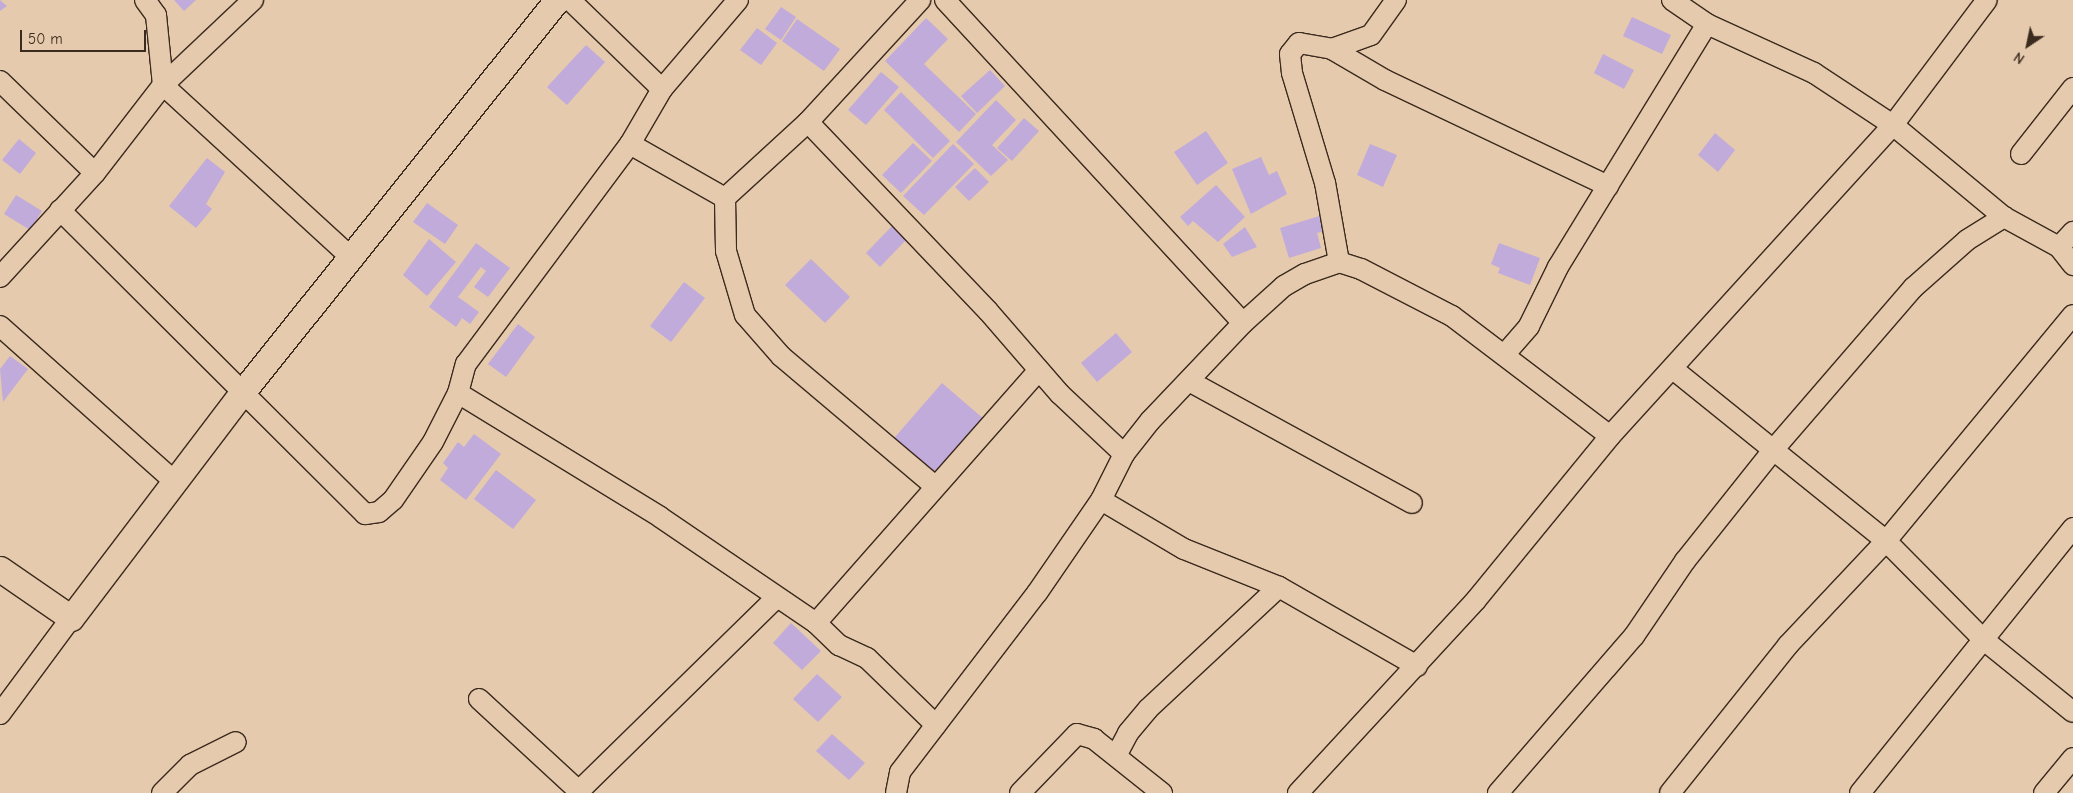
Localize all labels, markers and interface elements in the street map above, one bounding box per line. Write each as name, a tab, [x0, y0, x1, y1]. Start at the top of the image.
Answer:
scale bar	[22, 20, 149, 52]
north arrow	[2003, 20, 2053, 70]
text: 50 m	[28, 30, 63, 48]
text: N	[2011, 48, 2028, 67]

